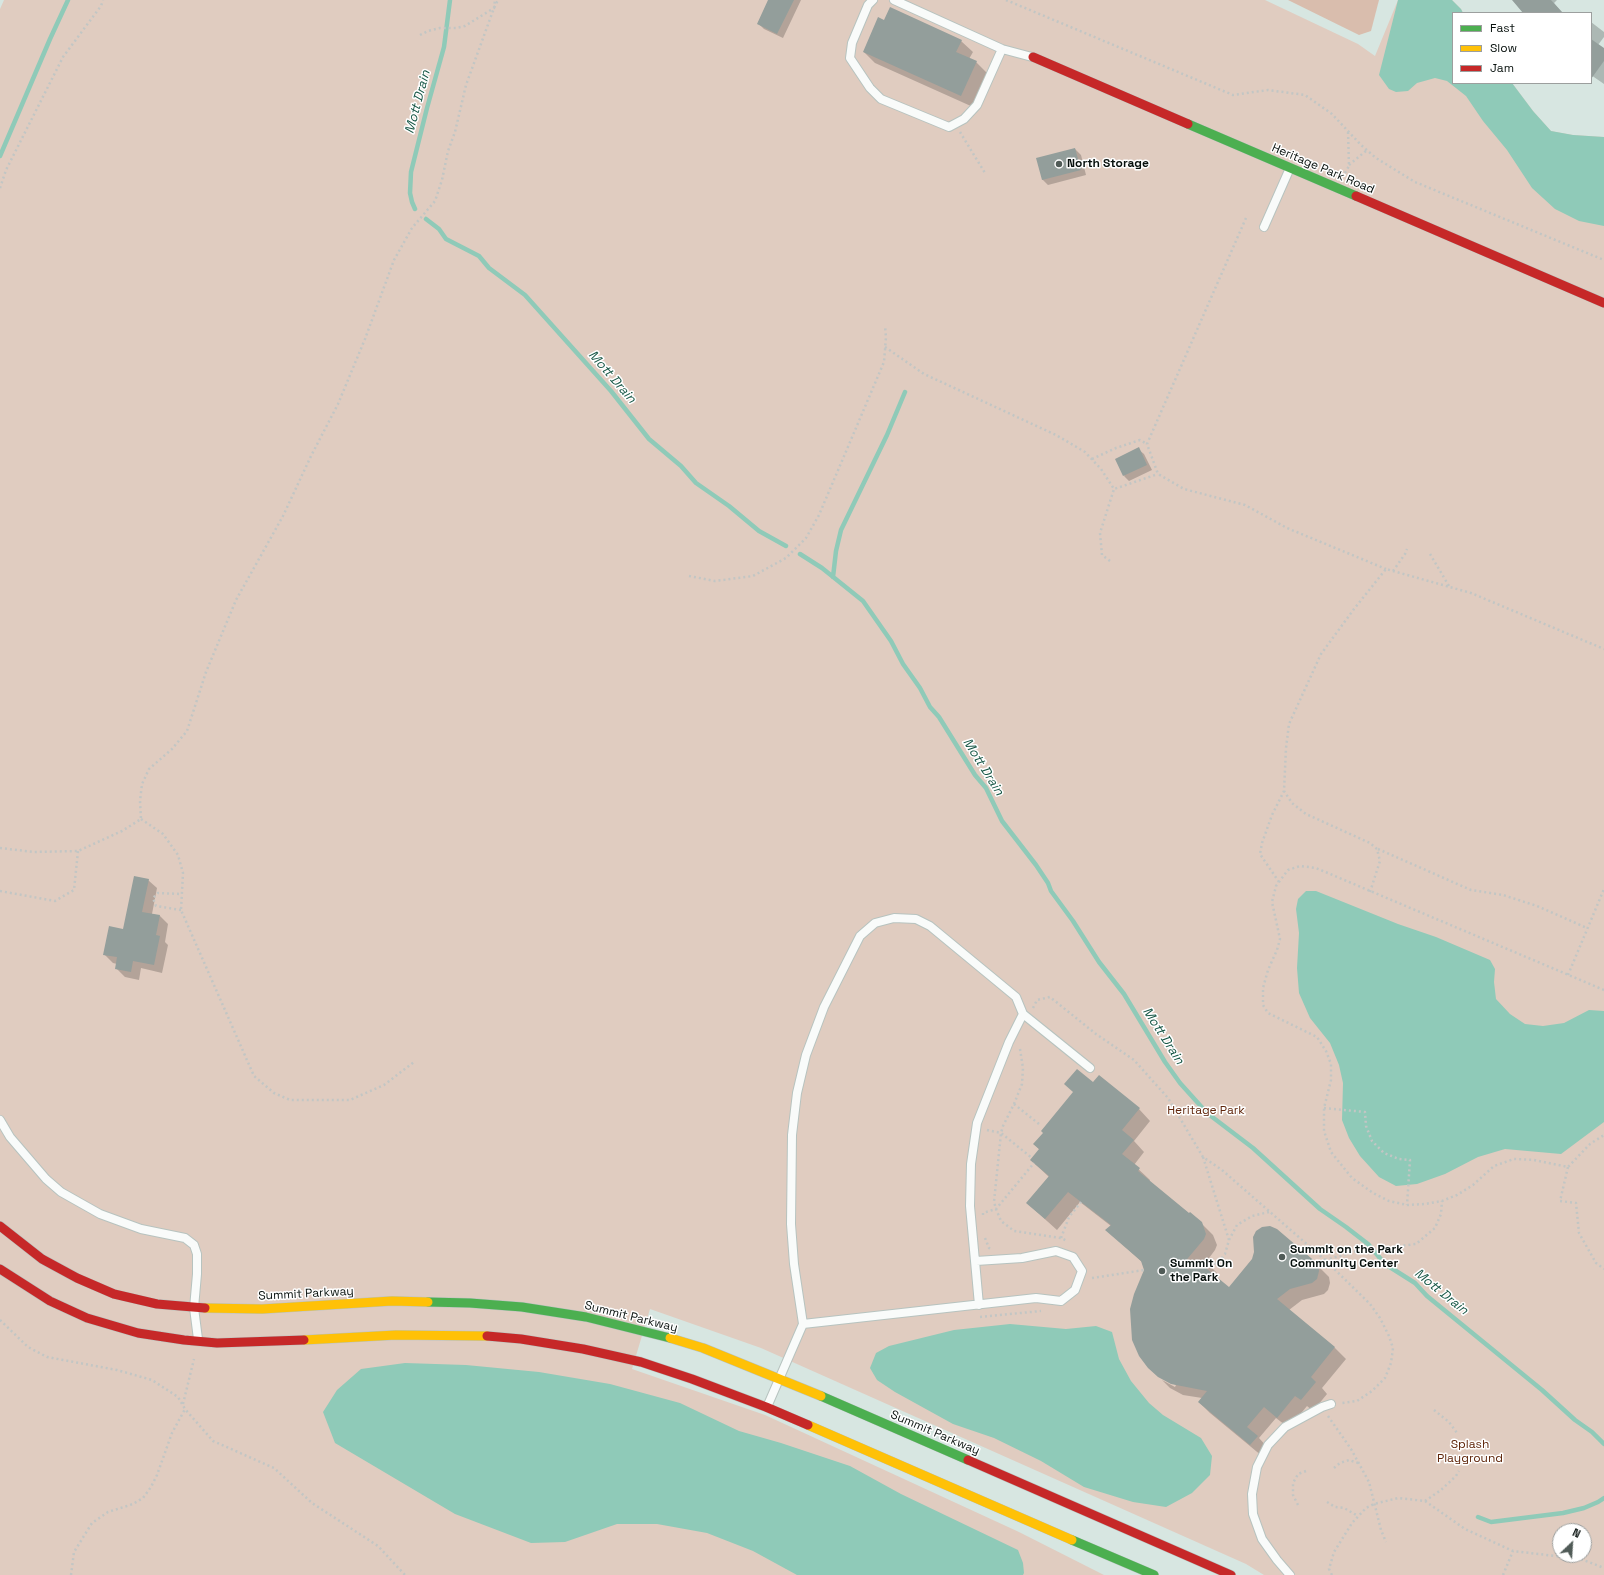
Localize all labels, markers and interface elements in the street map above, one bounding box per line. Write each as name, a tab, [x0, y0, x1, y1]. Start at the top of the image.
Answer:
legend	[1452, 12, 1592, 84]
text: Fast	[1490, 20, 1515, 36]
text: Slow	[1490, 40, 1517, 56]
text: Jam	[1490, 60, 1514, 76]
water label: Mott Drain	[402, 69, 434, 135]
street label: Heritage Park Road	[1270, 141, 1376, 197]
place label: North Storage	[1067, 157, 1149, 171]
marker: North Storage	[1054, 159, 1064, 169]
water label: Mott Drain	[585, 347, 639, 407]
water label: Mott Drain	[959, 735, 1007, 799]
water label: Mott Drain	[1139, 1005, 1187, 1067]
park label: Heritage Park	[1167, 1104, 1245, 1118]
place label: Summit on the Park Community Center	[1290, 1243, 1403, 1271]
marker: Summit on the Park Community Center	[1277, 1252, 1287, 1262]
place label: Summit On the Park	[1170, 1257, 1232, 1285]
marker: Summit On the Park	[1157, 1266, 1167, 1276]
water label: Mott Drain	[1411, 1266, 1471, 1318]
street label: Summit Parkway	[258, 1284, 354, 1304]
street label: Summit Parkway	[583, 1298, 679, 1336]
street label: Summit Parkway	[888, 1408, 982, 1458]
park label: Splash Playground	[1437, 1438, 1503, 1466]
north arrow	[1552, 1523, 1592, 1563]
text: N	[1570, 1525, 1583, 1541]

